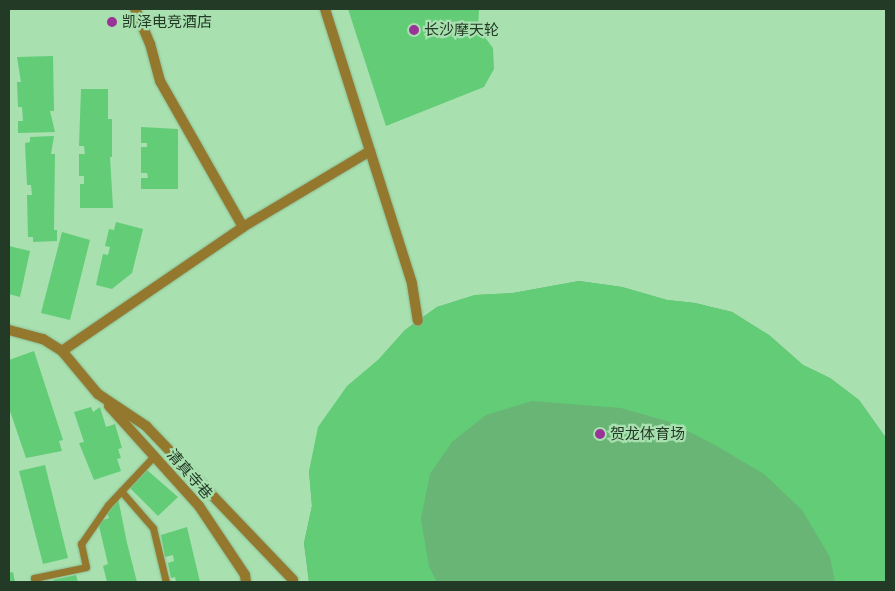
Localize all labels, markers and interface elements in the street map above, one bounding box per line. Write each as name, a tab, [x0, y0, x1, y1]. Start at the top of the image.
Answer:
place label: 凯泽电竞酒店	[122, 13, 212, 31]
marker: 凯泽电竞酒店	[106, 16, 118, 28]
place label: 长沙摩天轮	[424, 21, 499, 39]
marker: 长沙摩天轮	[408, 24, 420, 36]
place label: 贺龙体育场	[610, 425, 685, 443]
marker: 贺龙体育场	[594, 428, 606, 440]
street label: 清真寺巷	[164, 445, 216, 503]

